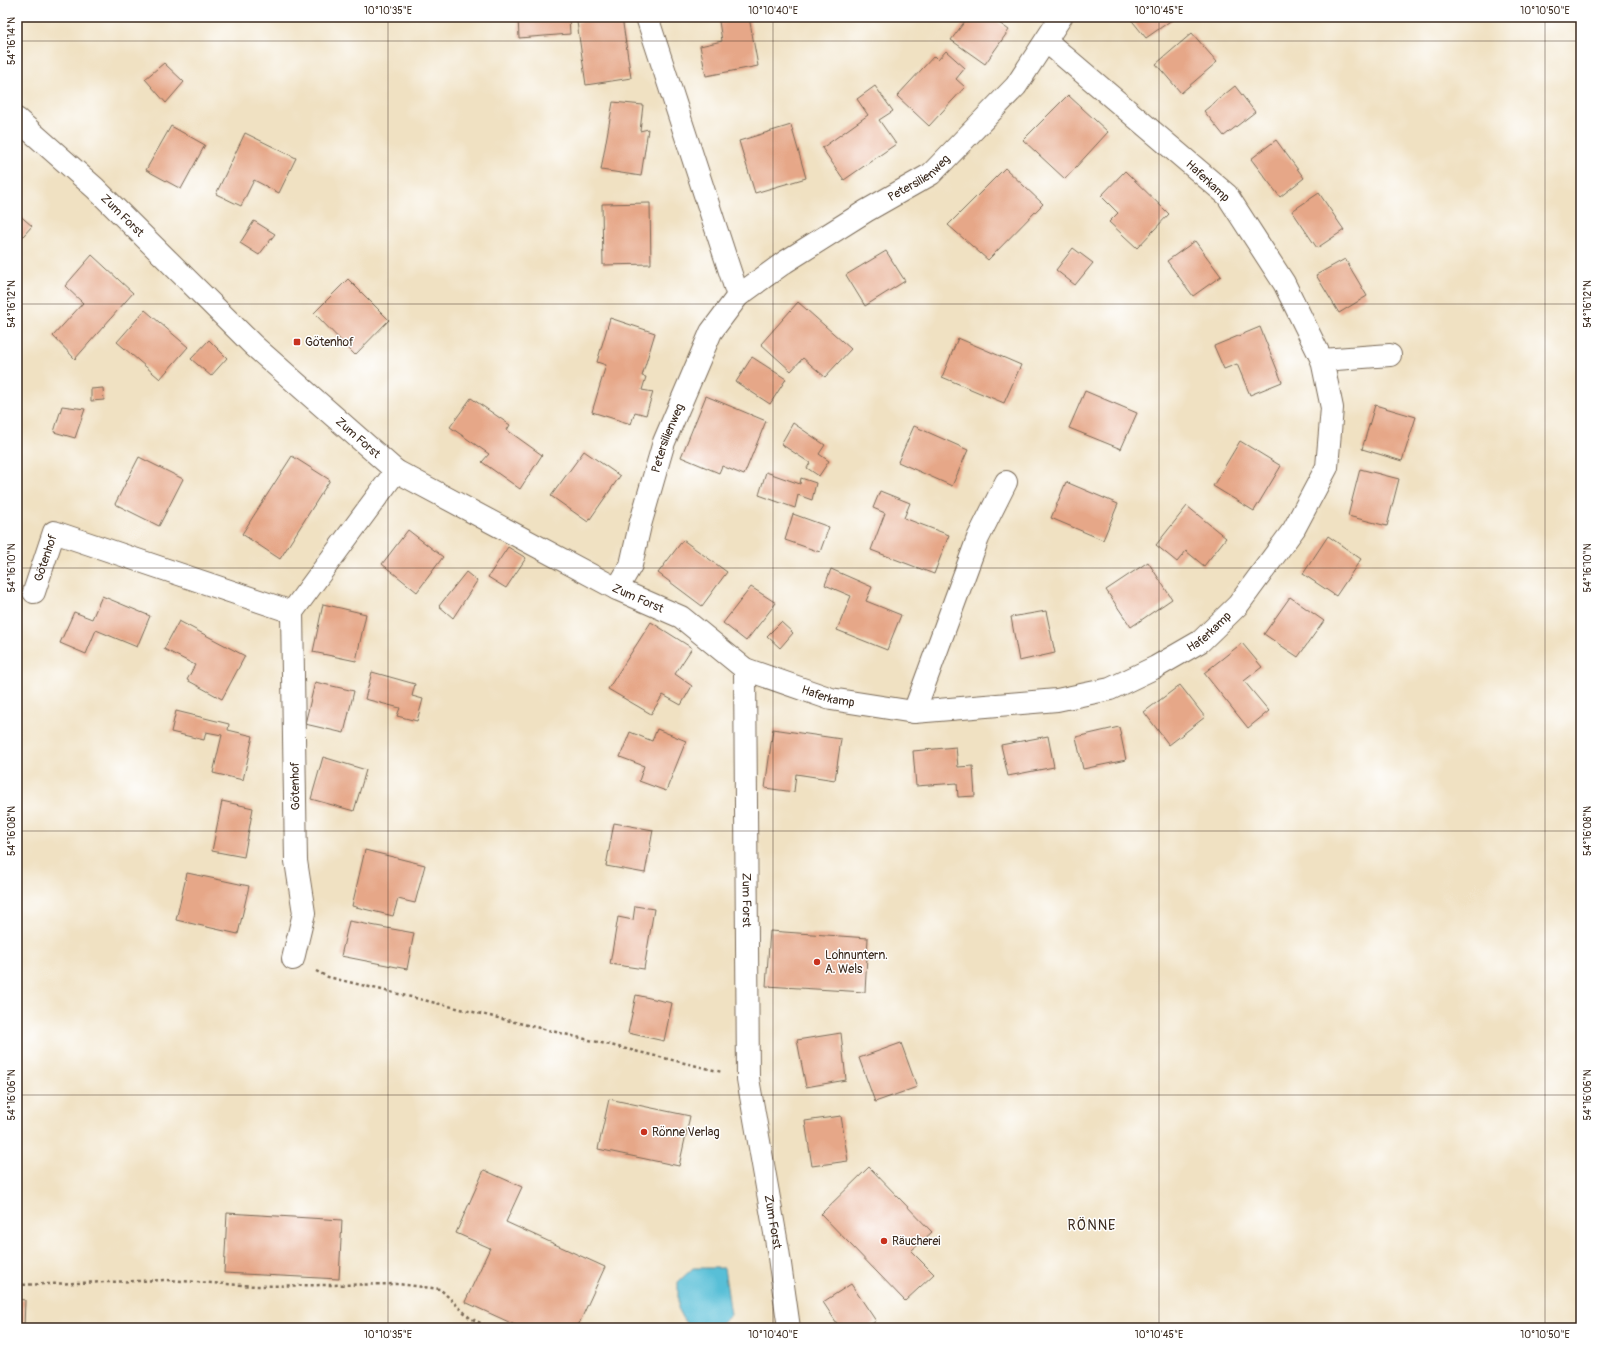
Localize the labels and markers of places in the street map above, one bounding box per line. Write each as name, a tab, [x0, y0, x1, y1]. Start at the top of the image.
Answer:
place label: Götenhof	[305, 335, 354, 350]
marker: Götenhof	[292, 337, 302, 347]
place label: Lohnuntern. A. Wels	[825, 948, 888, 977]
marker: Lohnuntern. A. Wels	[812, 957, 822, 967]
place label: Rönne Verlag	[652, 1125, 719, 1140]
marker: Rönne Verlag	[639, 1127, 649, 1137]
place label: Räucherei	[892, 1234, 940, 1249]
marker: Räucherei	[879, 1236, 889, 1246]

